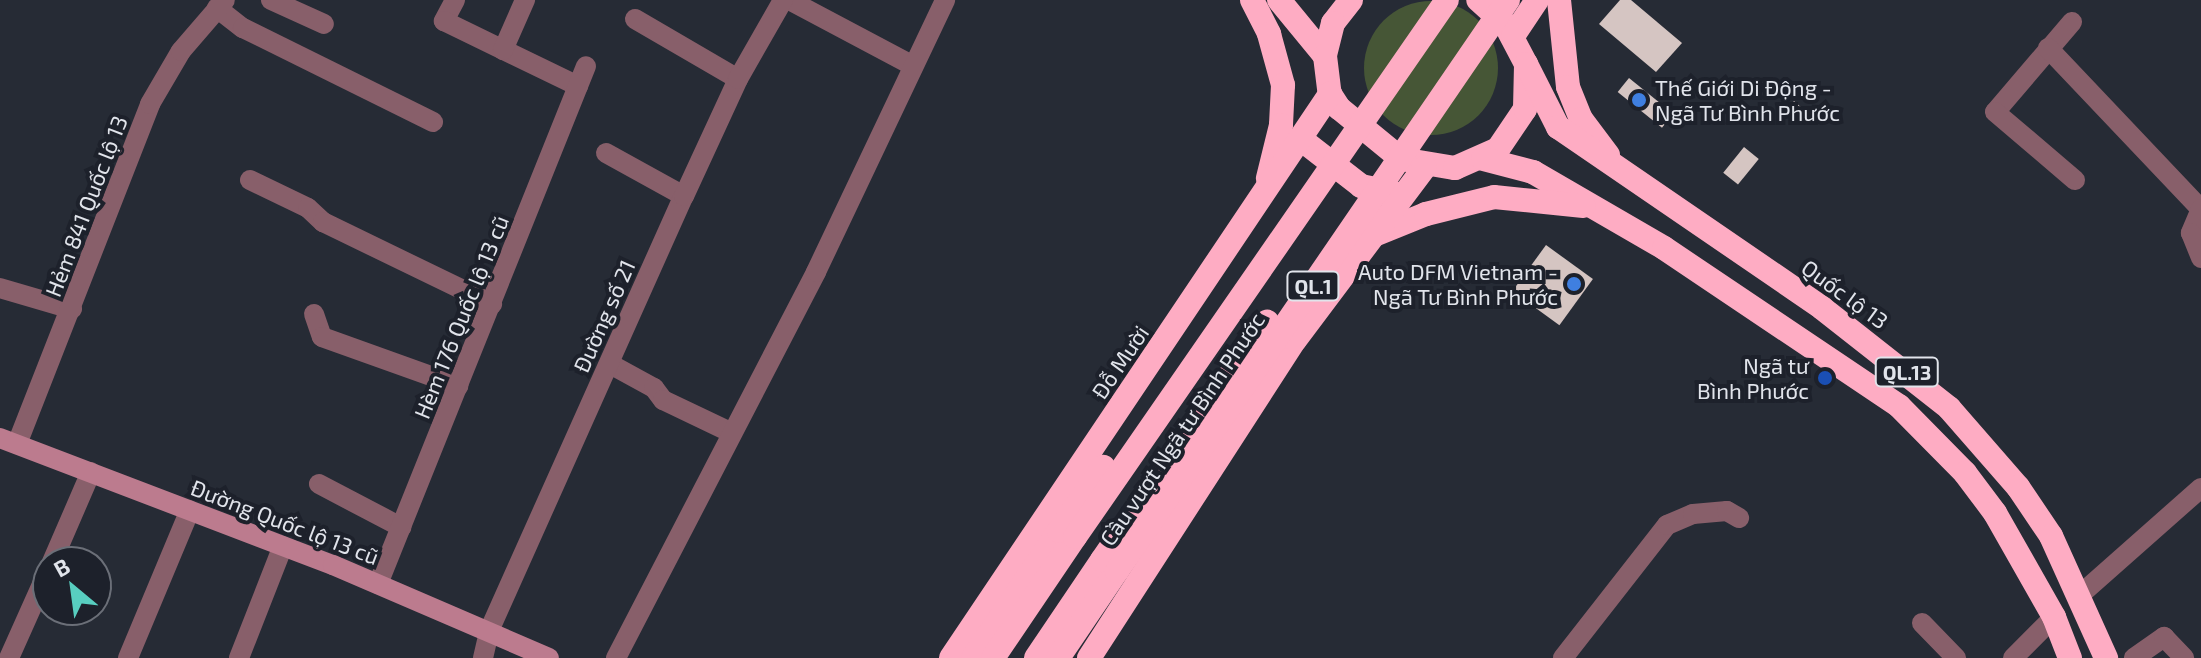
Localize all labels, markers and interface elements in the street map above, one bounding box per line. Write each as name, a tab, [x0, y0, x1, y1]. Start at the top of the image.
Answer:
place label: Thế Giới Di Động - Ngã Tư Bình Phước	[1655, 74, 1840, 126]
marker: Thế Giới Di Động - Ngã Tư Bình Phước	[1630, 91, 1648, 109]
street label: Hẻm 841 Quốc lộ 13	[39, 112, 133, 300]
street label: Hèm 176 Quốc lộ 13 cũ	[408, 212, 514, 422]
street label: Quốc lộ 13	[1797, 254, 1893, 334]
street label: Đường số 21	[567, 256, 641, 376]
place label: Auto DFM Vietnam - Ngã Tư Bình Phước	[1357, 258, 1558, 310]
road number: QL.1	[1285, 270, 1341, 302]
marker: Auto DFM Vietnam - Ngã Tư Bình Phước	[1565, 275, 1583, 293]
street label: Cầu vượt Ngã tư Bình Phước	[1094, 307, 1270, 551]
street label: Đỗ Mười	[1086, 320, 1154, 404]
place label: Ngã tư Bình Phước	[1697, 352, 1809, 404]
road number: QL.13	[1873, 356, 1941, 388]
marker: Ngã tư Bình Phước	[1816, 369, 1834, 387]
street label: Đường Quốc lộ 13 cũ	[187, 474, 383, 570]
north arrow	[32, 546, 112, 626]
text: B	[49, 552, 74, 582]

